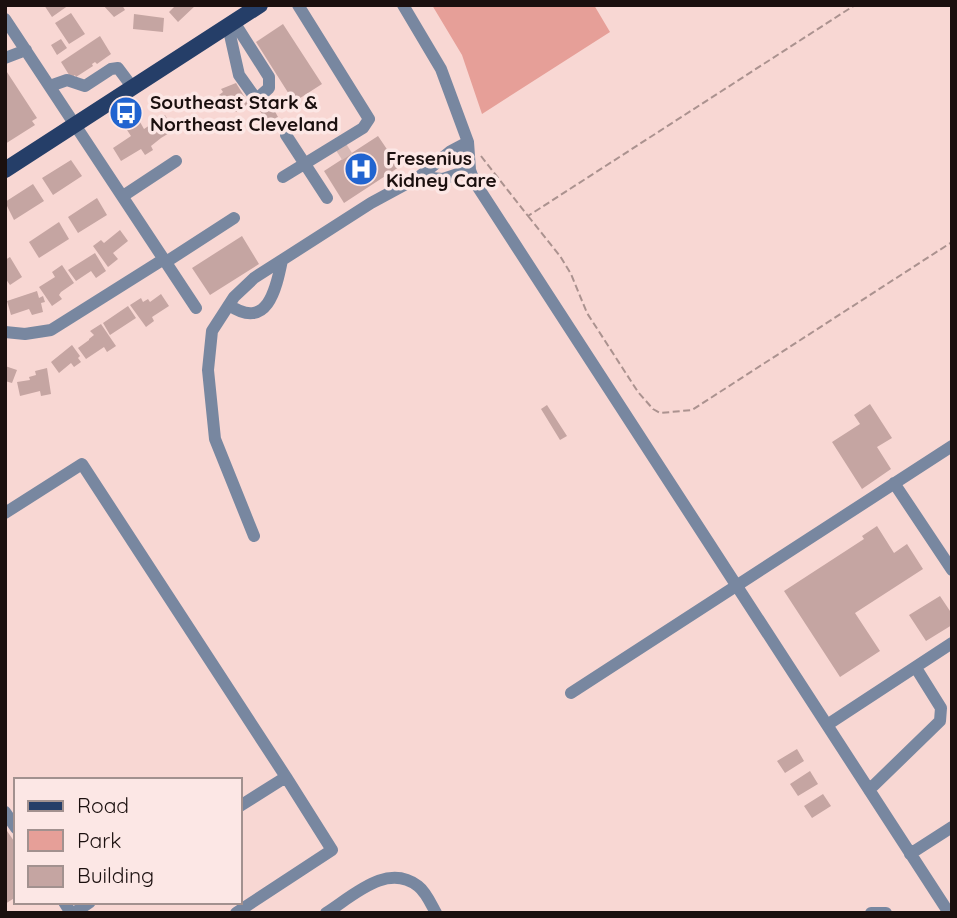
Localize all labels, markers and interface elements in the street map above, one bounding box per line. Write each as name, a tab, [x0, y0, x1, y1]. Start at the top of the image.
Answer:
place label: Southeast Stark & Northeast Cleveland	[150, 90, 339, 136]
bus stop icon: Southeast Stark & Northeast Cleveland	[107, 94, 145, 132]
place label: Fresenius Kidney Care	[386, 146, 497, 192]
hospital icon: Fresenius Kidney Care	[342, 150, 380, 188]
legend	[14, 778, 242, 904]
text: Road	[77, 792, 129, 818]
text: Park	[77, 827, 121, 853]
text: Building	[77, 862, 154, 888]

